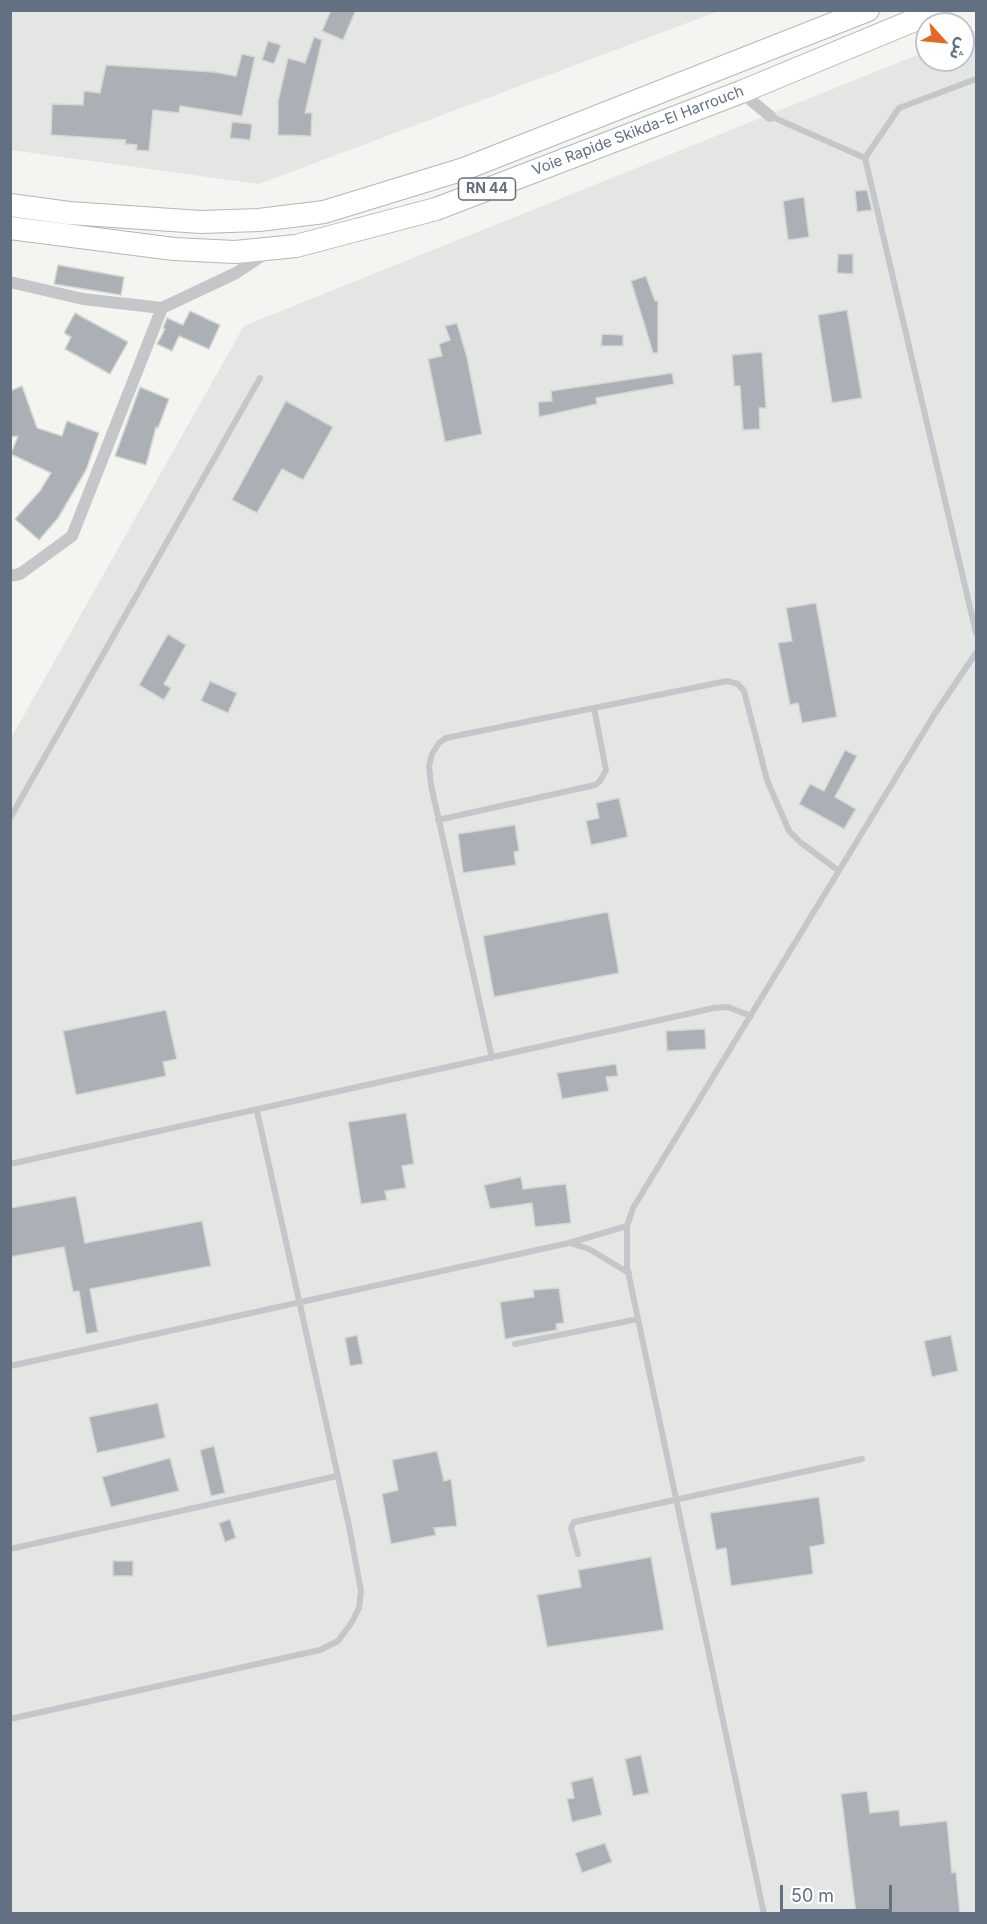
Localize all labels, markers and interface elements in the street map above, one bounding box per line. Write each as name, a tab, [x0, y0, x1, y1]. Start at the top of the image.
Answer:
north arrow	[915, 12, 975, 72]
text: ش	[945, 35, 973, 64]
street label: Voie Rapide Skikda-El Harrouch	[530, 82, 746, 180]
road number: RN 44	[458, 178, 516, 200]
scale bar	[783, 1873, 896, 1911]
text: 50 m	[791, 1885, 834, 1906]

